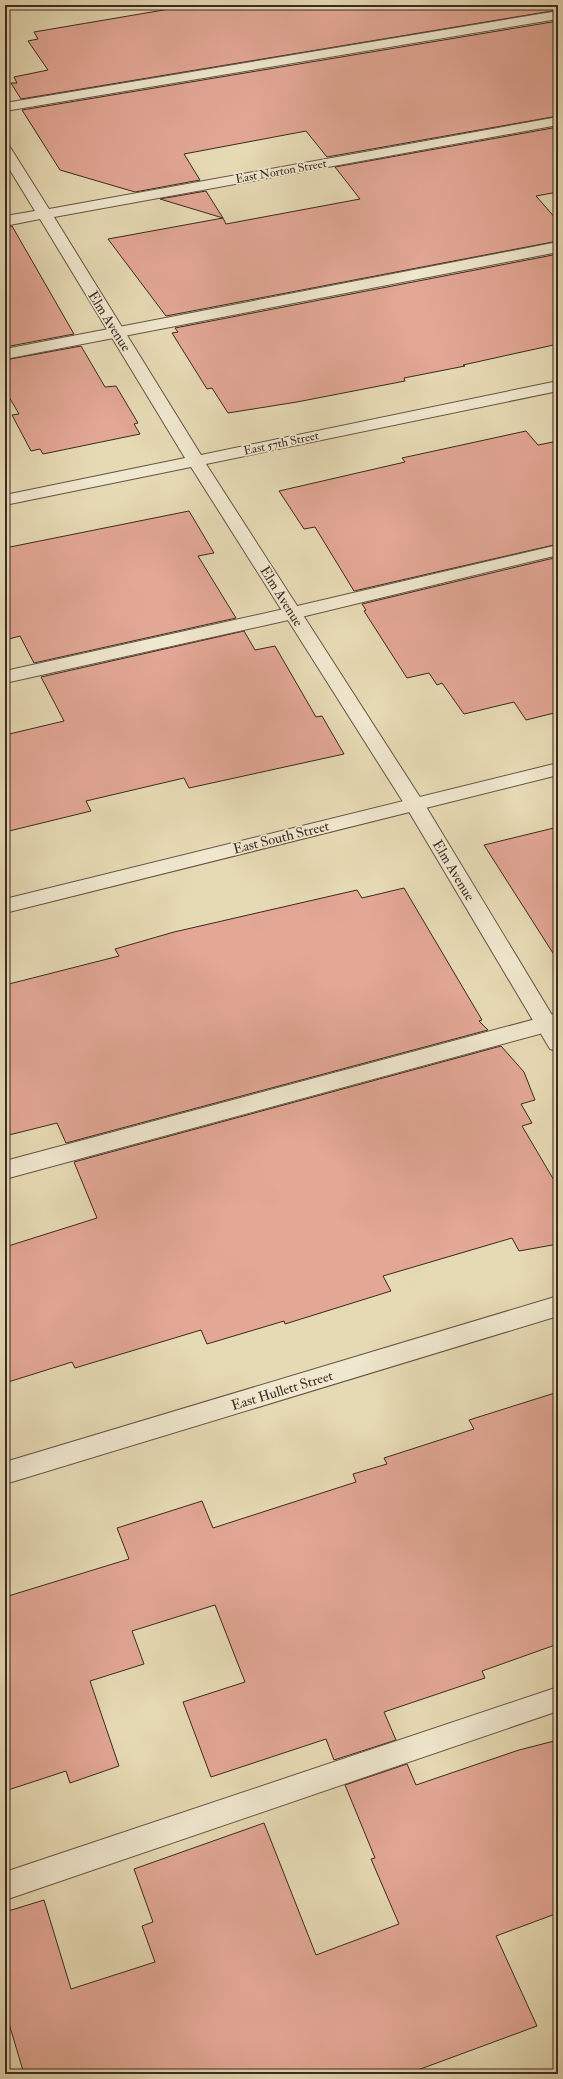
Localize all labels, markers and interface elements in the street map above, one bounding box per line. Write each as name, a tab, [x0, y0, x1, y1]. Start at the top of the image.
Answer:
street label: East Norton Street	[234, 156, 328, 187]
street label: Elm Avenue	[84, 288, 135, 355]
street label: East 57th Street	[242, 428, 320, 459]
street label: Elm Avenue	[256, 563, 307, 630]
street label: East South Street	[231, 817, 331, 858]
street label: Elm Avenue	[429, 837, 478, 904]
street label: East Hullett Street	[229, 1367, 335, 1414]

